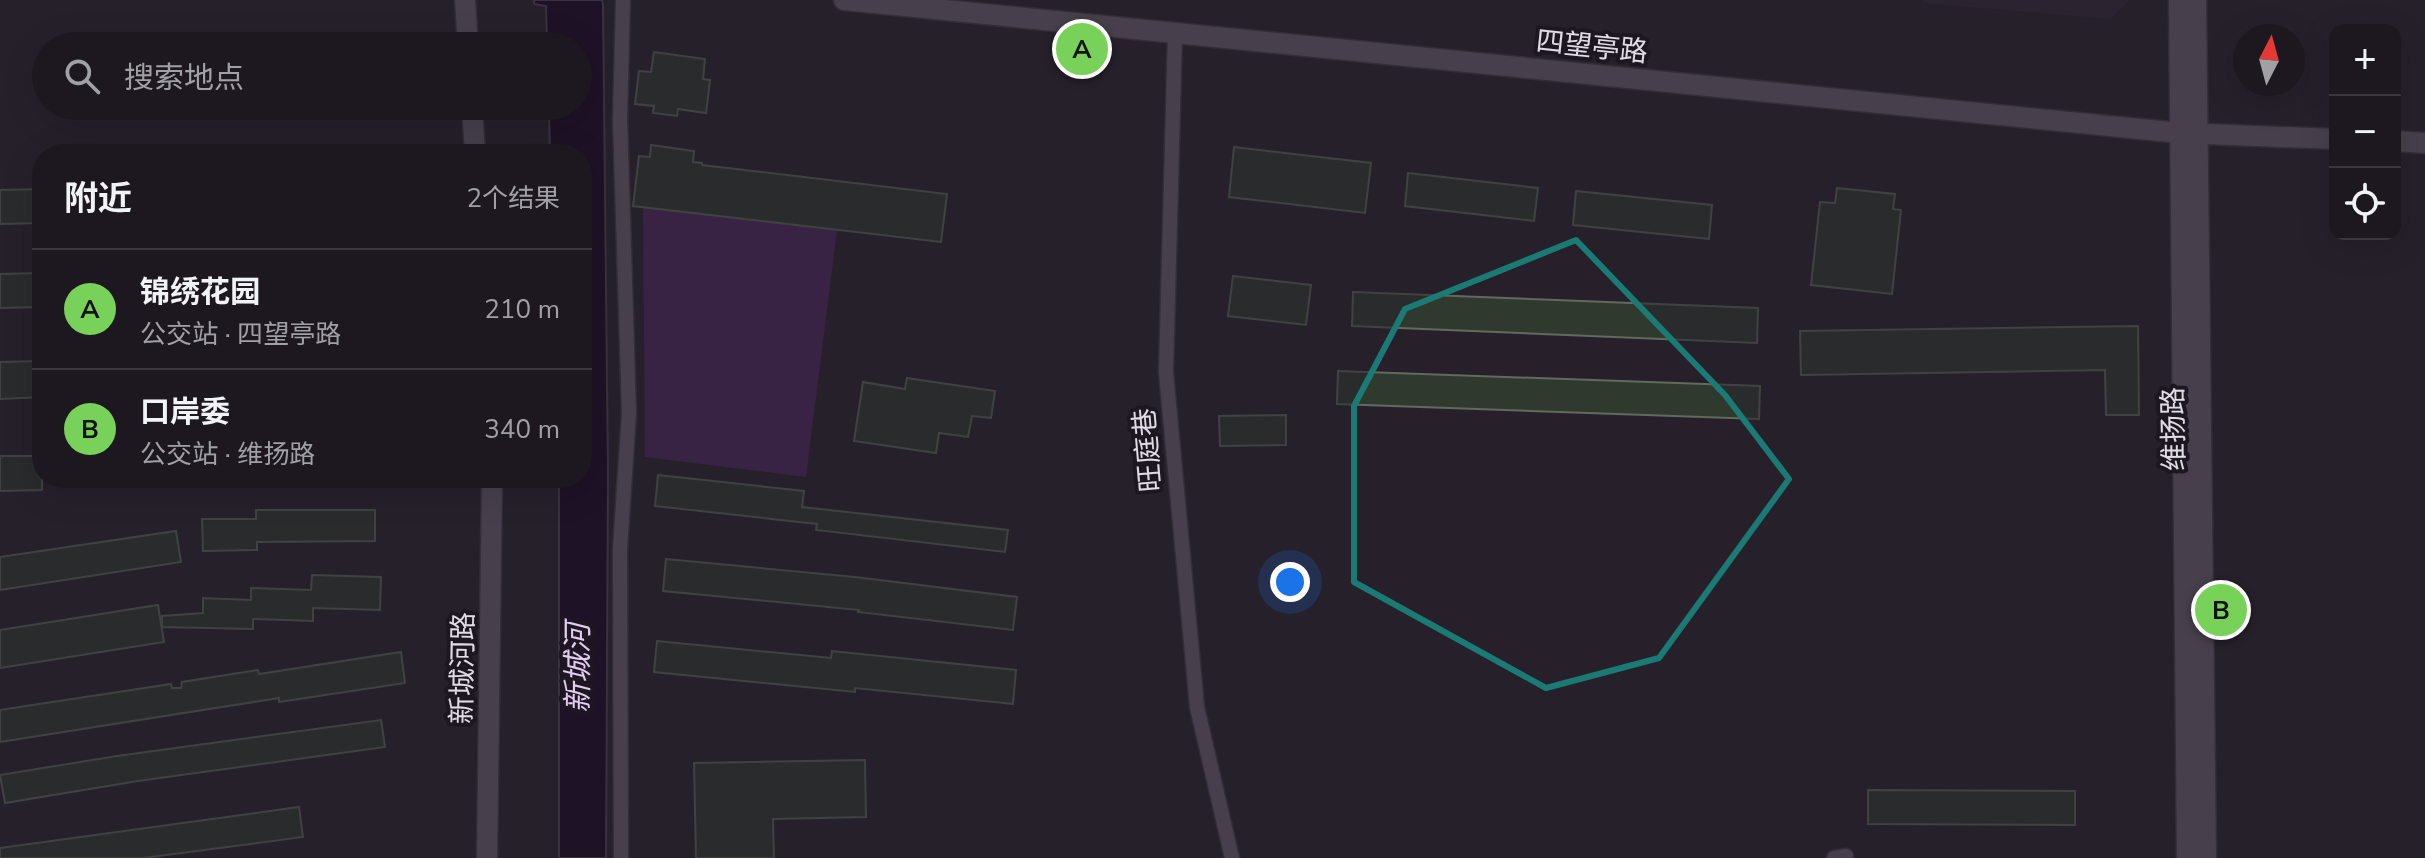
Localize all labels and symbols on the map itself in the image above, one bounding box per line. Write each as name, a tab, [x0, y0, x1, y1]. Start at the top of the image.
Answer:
pin: A	[1056, 19, 1108, 79]
street label: 四望亭路	[1534, 22, 1650, 72]
north arrow	[2233, 24, 2305, 96]
street label: 维扬路	[2154, 387, 2194, 471]
street label: 旺庭巷	[1125, 406, 1171, 493]
your location	[1270, 562, 1310, 602]
pin: B	[2195, 580, 2247, 640]
street label: 新城河路	[443, 612, 483, 724]
water label: 新城河	[558, 618, 599, 713]

